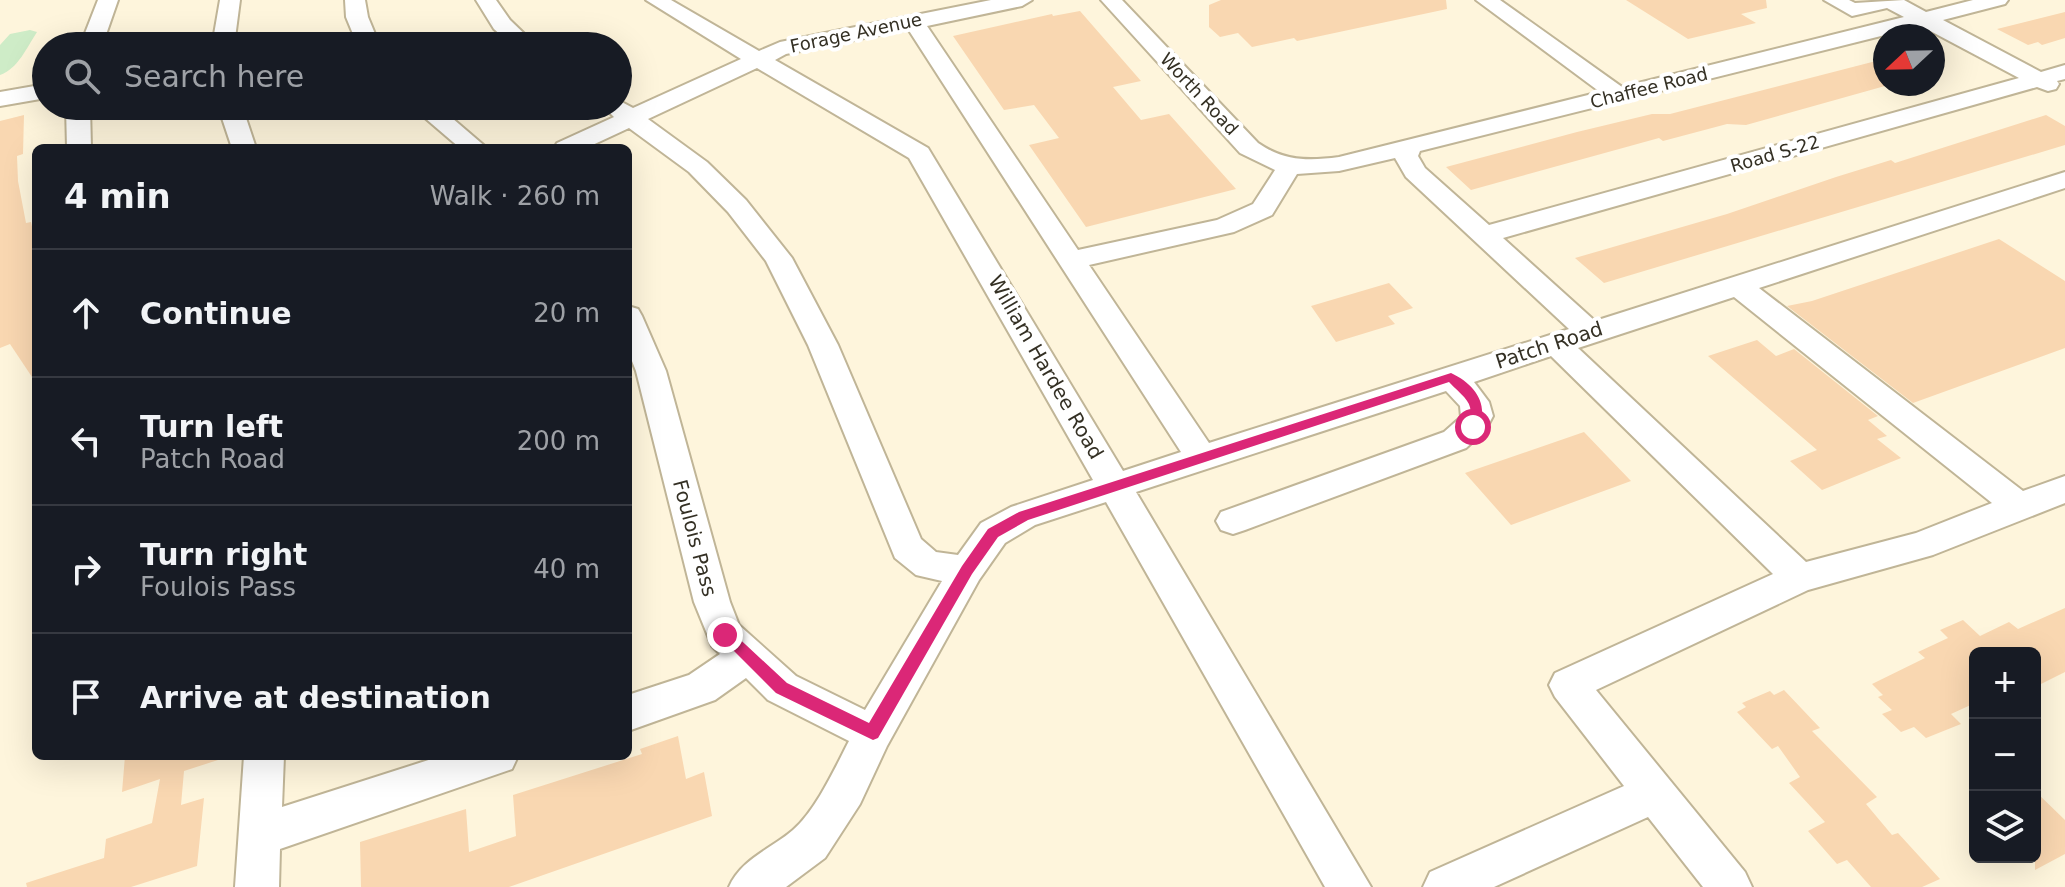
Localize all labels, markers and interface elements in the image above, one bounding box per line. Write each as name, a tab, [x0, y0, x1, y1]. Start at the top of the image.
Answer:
street label: Forage Avenue	[788, 8, 924, 57]
north arrow	[1873, 24, 1945, 96]
search box	[32, 32, 632, 120]
street label: Worth Road	[1156, 48, 1243, 139]
icon: search	[60, 54, 104, 98]
text: Search here	[124, 59, 304, 94]
street label: Chaffee Road	[1588, 63, 1710, 112]
street label: Road S-22	[1728, 131, 1822, 176]
text: 4 min	[64, 176, 171, 216]
text: Walk · 260 m	[430, 181, 600, 211]
street label: William Hardee Road	[983, 271, 1109, 463]
icon: ahead	[64, 291, 108, 335]
text: Continue	[140, 296, 292, 331]
text: 20 m	[533, 298, 600, 328]
street label: Patch Road	[1492, 316, 1606, 374]
text: Turn left	[140, 409, 283, 444]
route start	[1455, 409, 1491, 445]
icon: left	[64, 419, 108, 463]
text: 200 m	[517, 426, 600, 456]
text: Patch Road	[140, 444, 285, 474]
street label: Foulois Pass	[668, 477, 722, 599]
text: Turn right	[140, 537, 307, 572]
icon: right	[64, 547, 108, 591]
text: 40 m	[533, 554, 600, 584]
text: Foulois Pass	[140, 572, 296, 602]
route end	[707, 617, 743, 653]
map controls	[1969, 647, 2041, 863]
button: +	[1969, 647, 2041, 719]
icon: arrive	[64, 675, 108, 719]
text: Arrive at destination	[140, 680, 491, 715]
button: −	[1969, 719, 2041, 791]
button: layers	[1969, 791, 2041, 863]

